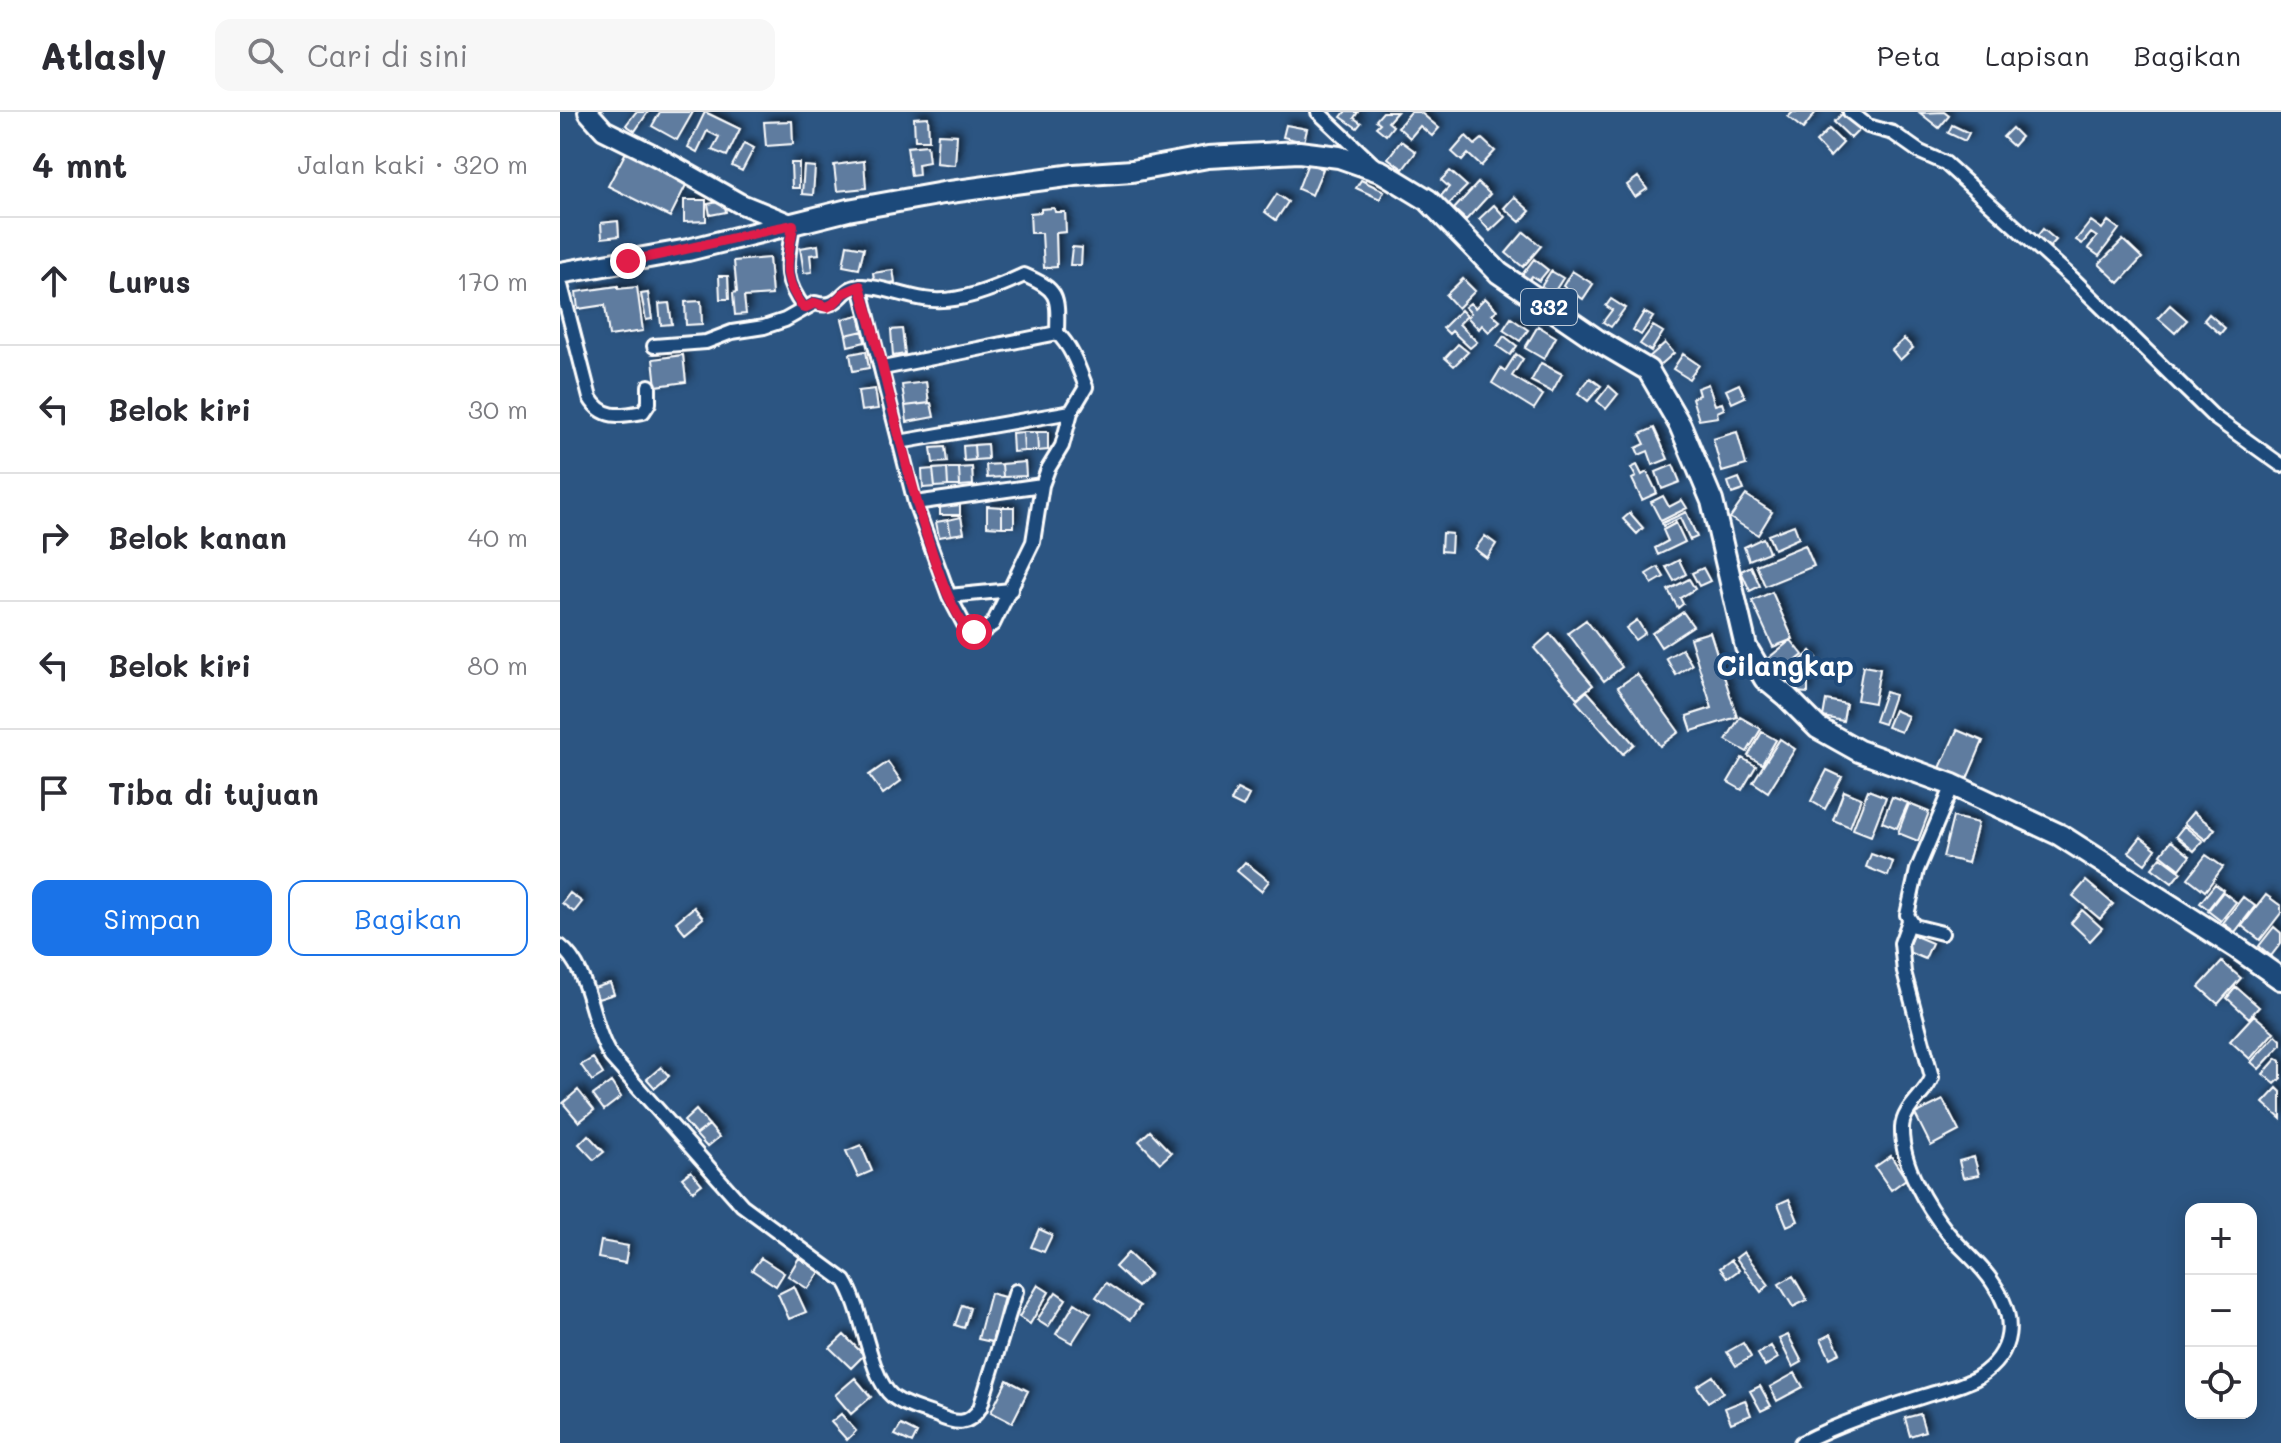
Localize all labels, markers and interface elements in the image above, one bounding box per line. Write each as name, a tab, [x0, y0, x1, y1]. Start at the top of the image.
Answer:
search box	[215, 19, 775, 91]
text: Atlasly	[40, 30, 167, 80]
icon: search	[243, 33, 287, 77]
text: Cari di sini	[307, 35, 468, 75]
text: Peta	[1877, 37, 1941, 73]
text: Lapisan	[1985, 37, 2090, 73]
text: Bagikan	[2134, 37, 2241, 73]
text: 4 mnt	[32, 142, 127, 187]
text: Jalan kaki · 320 m	[298, 147, 528, 181]
route end	[610, 243, 646, 279]
icon: ahead	[32, 259, 76, 303]
text: Lurus	[108, 261, 191, 301]
text: 170 m	[457, 264, 528, 298]
road number: 332	[1521, 289, 1577, 325]
icon: left	[32, 387, 76, 431]
text: Belok kiri	[108, 389, 251, 429]
text: 30 m	[468, 392, 528, 426]
icon: right	[32, 515, 76, 559]
text: Belok kanan	[108, 517, 287, 557]
text: 40 m	[468, 520, 528, 554]
route start	[956, 614, 992, 650]
icon: left	[32, 643, 76, 687]
text: Belok kiri	[108, 645, 251, 685]
district label: Cilangkap	[1716, 647, 1854, 683]
text: 80 m	[467, 648, 528, 682]
icon: arrive	[32, 771, 76, 815]
text: Tiba di tujuan	[108, 773, 319, 813]
button: Simpan	[32, 880, 272, 956]
button: Bagikan	[288, 880, 528, 956]
map controls	[2185, 1203, 2257, 1419]
button: +	[2185, 1203, 2257, 1275]
button: −	[2185, 1275, 2257, 1347]
button: locate	[2185, 1347, 2257, 1419]

